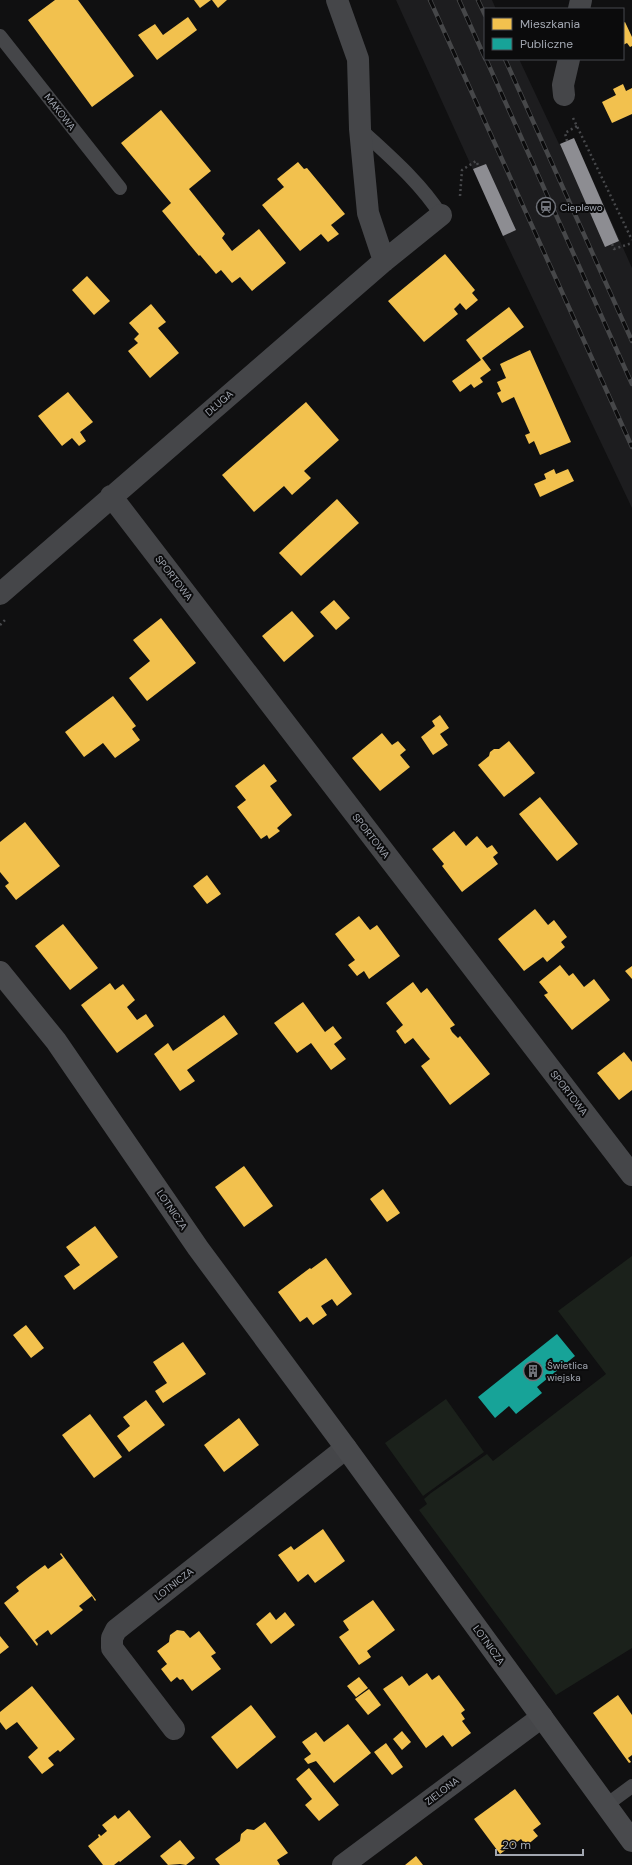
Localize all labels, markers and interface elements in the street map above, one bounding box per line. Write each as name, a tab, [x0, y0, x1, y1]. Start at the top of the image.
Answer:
legend	[484, 8, 624, 60]
text: Mieszkania	[520, 16, 580, 32]
text: Publiczne	[520, 36, 573, 52]
street label: MAKOWA	[41, 91, 79, 133]
station icon: Cieplewo	[535, 196, 557, 218]
place label: Cieplewo	[560, 201, 603, 214]
street label: DŁUGA	[202, 387, 236, 419]
street label: SPORTOWA	[152, 553, 196, 603]
street label: SPORTOWA	[349, 811, 393, 861]
street label: SPORTOWA	[547, 1068, 591, 1118]
street label: LOTNICZA	[154, 1187, 190, 1233]
place label: Świetlica wiejska	[547, 1359, 588, 1384]
building icon: Świetlica wiejska	[522, 1360, 544, 1382]
street label: LOTNICZA	[152, 1564, 196, 1603]
street label: LOTNICZA	[470, 1623, 508, 1668]
street label: ZIELONA	[422, 1774, 462, 1808]
scale bar	[496, 1831, 583, 1857]
text: 20 m	[502, 1837, 531, 1853]

